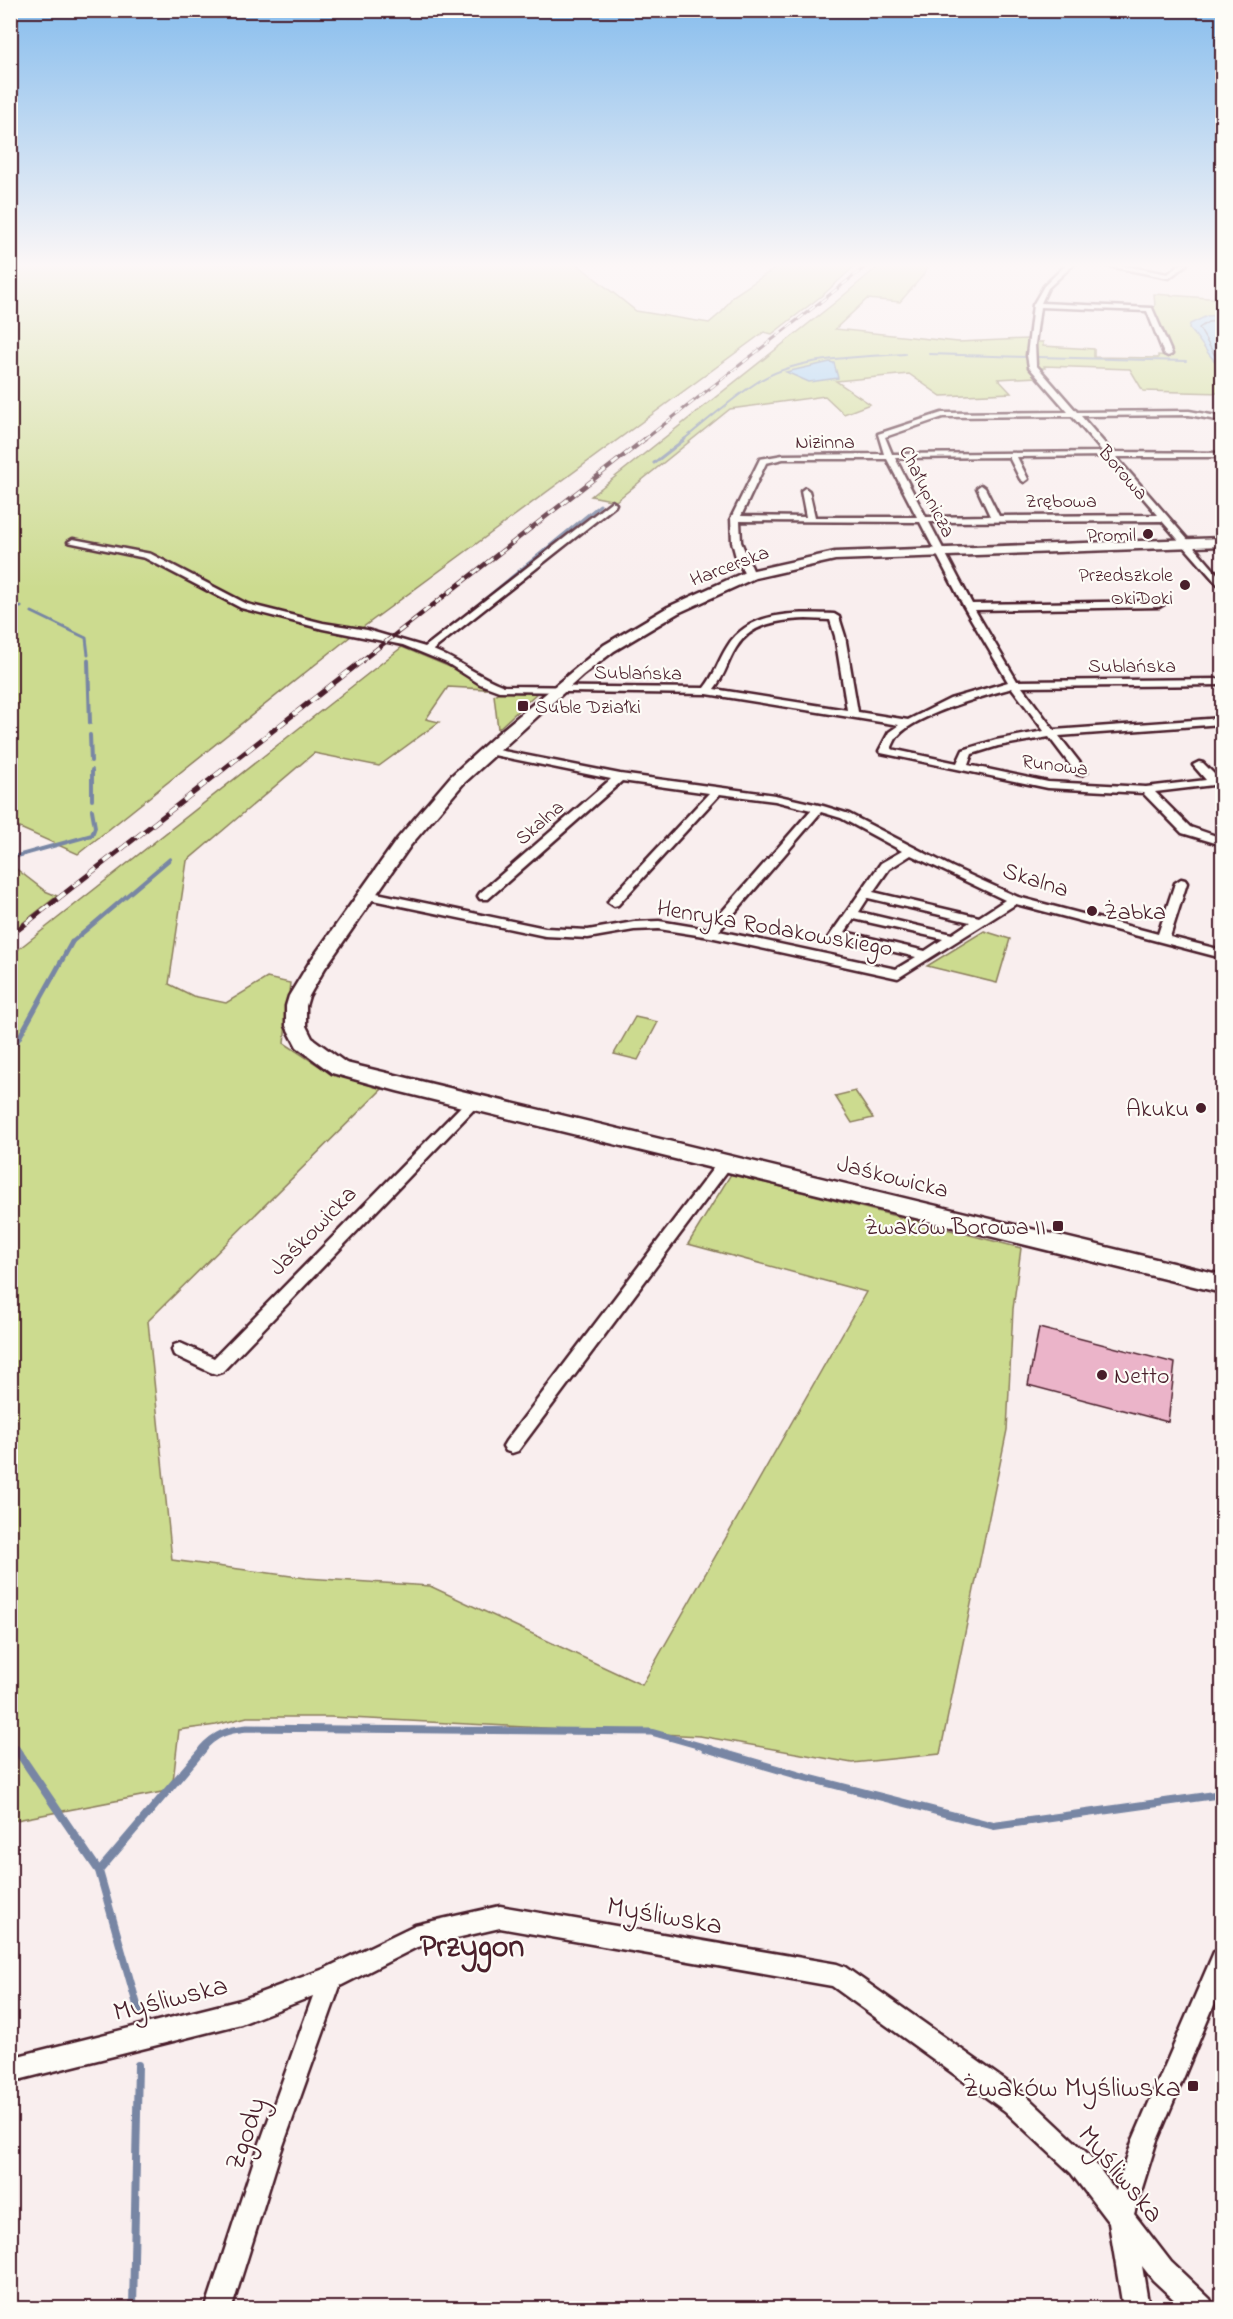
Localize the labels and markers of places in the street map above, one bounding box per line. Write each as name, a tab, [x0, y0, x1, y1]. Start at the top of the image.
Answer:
place label: Promil	[1087, 522, 1136, 551]
marker: Promil	[1141, 527, 1155, 541]
place label: Przedszkole OkiDoki	[1078, 562, 1173, 614]
marker: Przedszkole OkiDoki	[1178, 578, 1192, 592]
place label: Suble Działki	[535, 694, 641, 723]
marker: Suble Działki	[516, 699, 530, 713]
place label: Żabka	[1104, 896, 1166, 931]
marker: Żabka	[1085, 904, 1099, 918]
place label: Akuku	[1126, 1093, 1189, 1128]
marker: Akuku	[1194, 1101, 1208, 1115]
place label: Żwaków Borowa II	[864, 1211, 1046, 1246]
marker: Żwaków Borowa II	[1051, 1219, 1065, 1233]
place label: Netto	[1114, 1360, 1170, 1395]
marker: Netto	[1095, 1368, 1109, 1382]
place label: Żwaków Myśliwska	[963, 2069, 1181, 2110]
marker: Żwaków Myśliwska	[1186, 2079, 1200, 2093]

